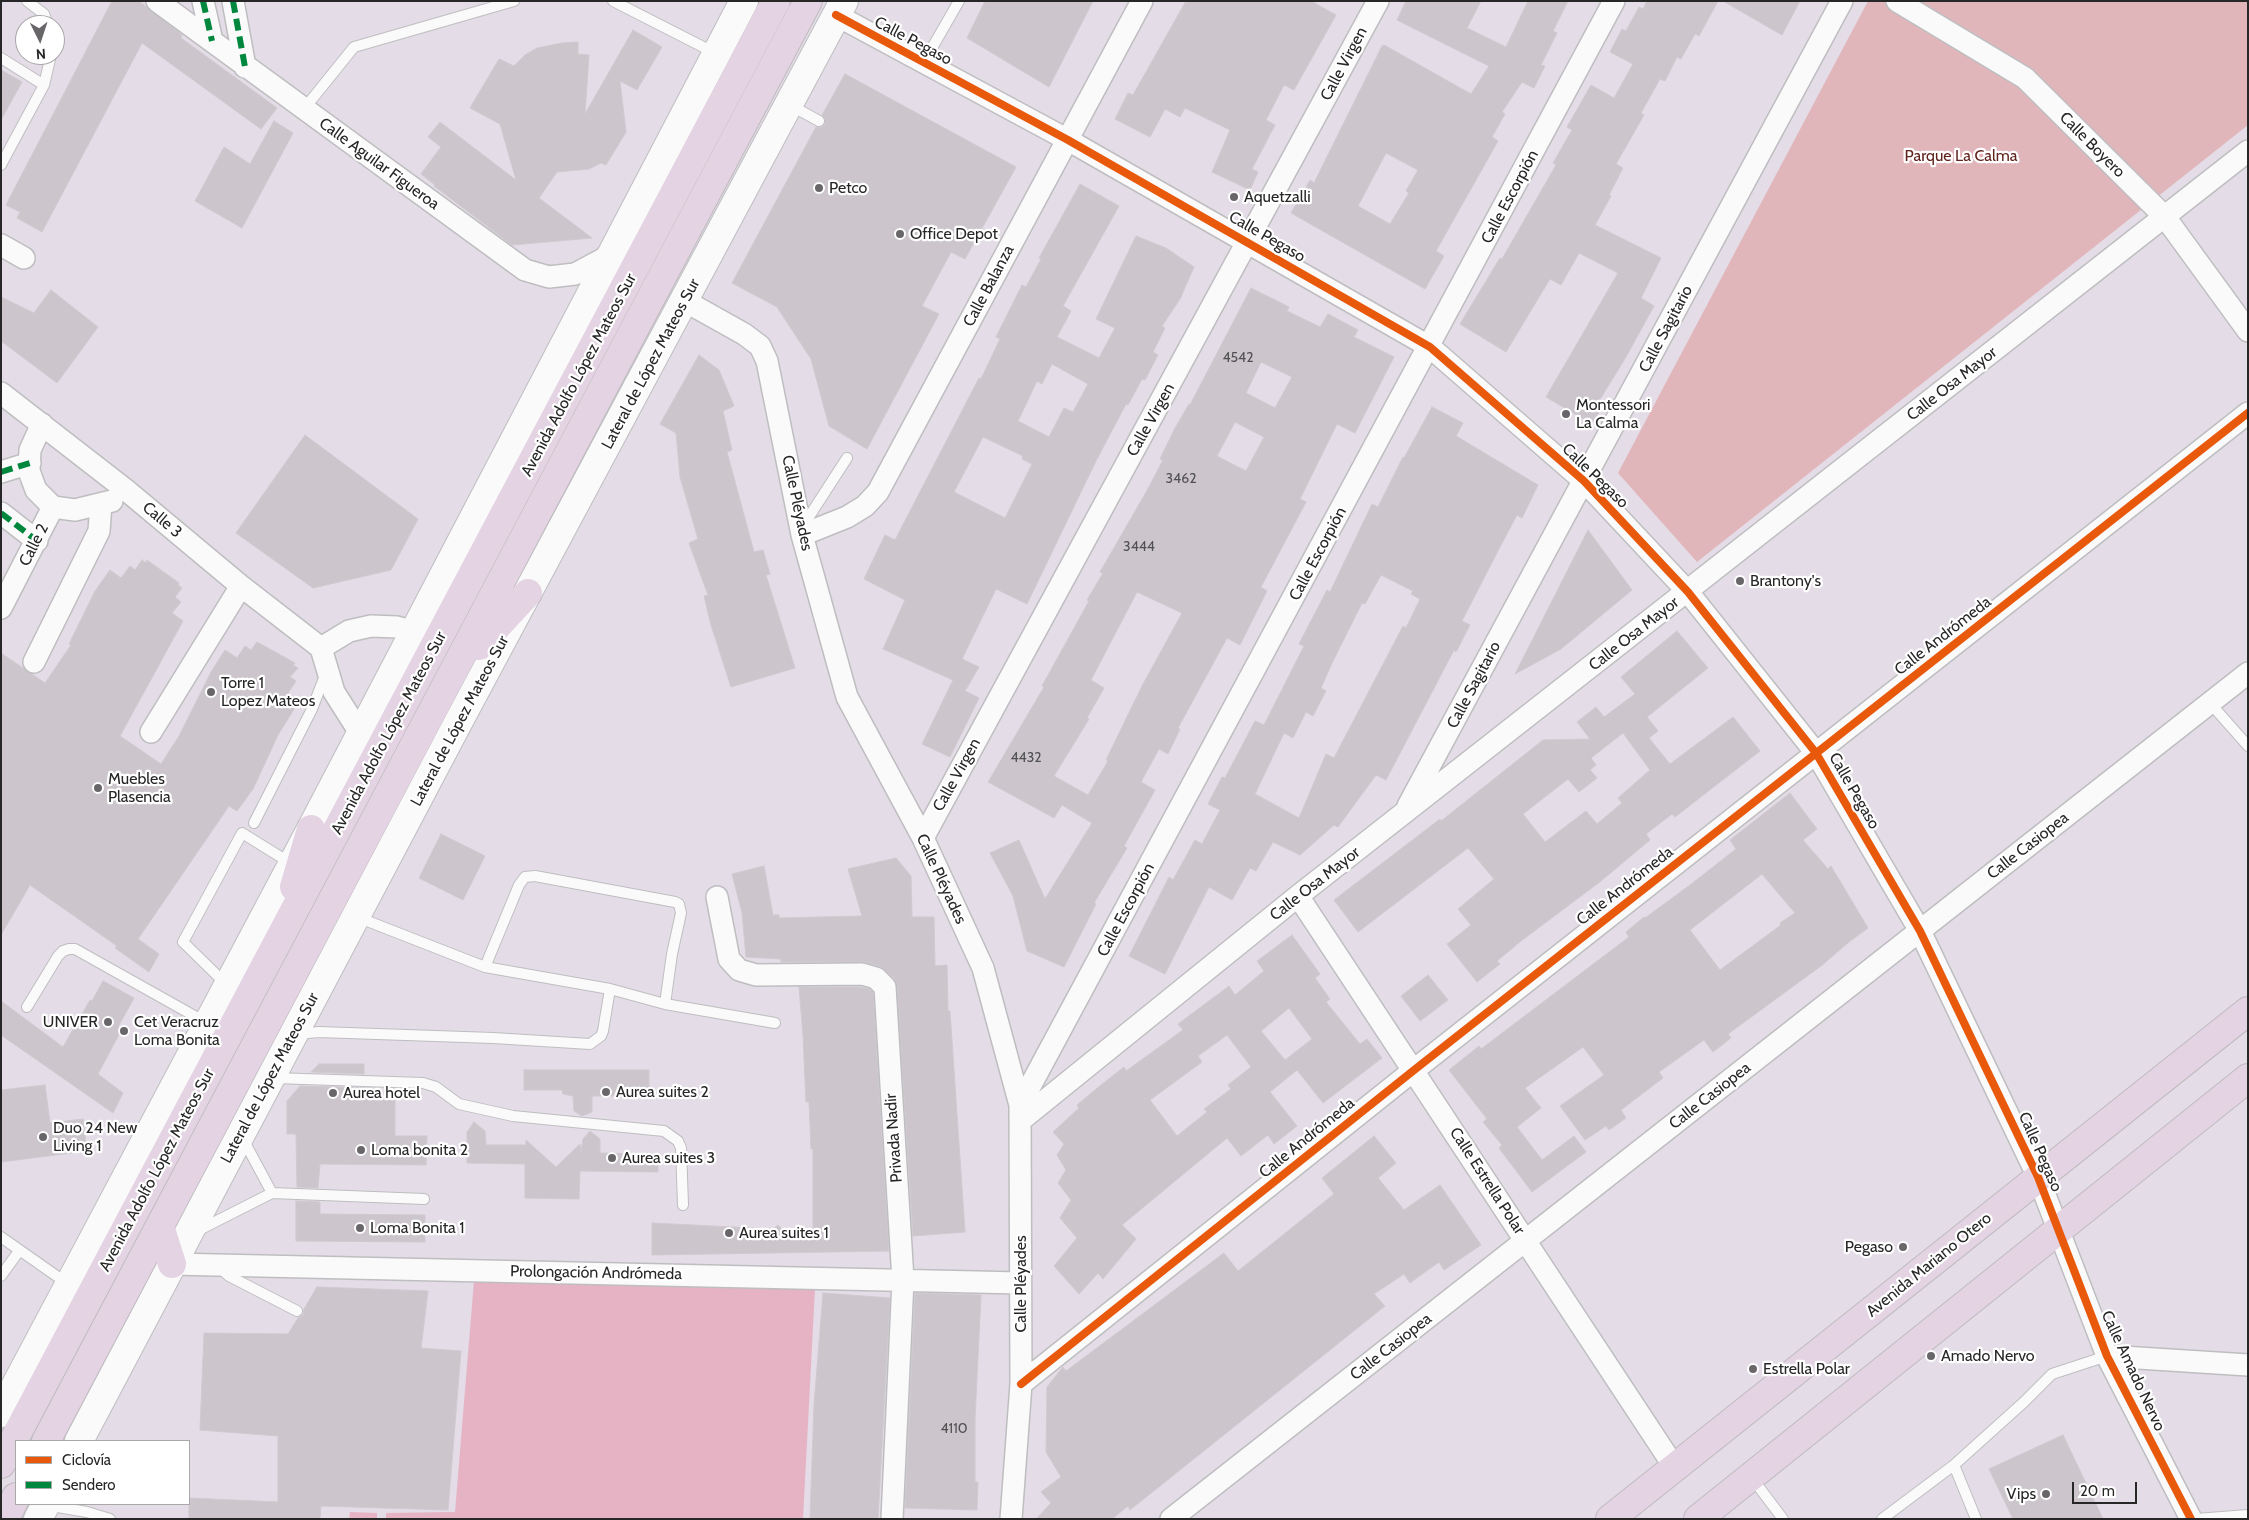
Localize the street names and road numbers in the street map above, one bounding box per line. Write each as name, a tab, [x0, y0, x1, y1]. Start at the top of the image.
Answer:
street label: Calle Pegaso	[871, 13, 955, 69]
street label: Calle Virgen	[1317, 24, 1371, 104]
street label: Calle Boyero	[2055, 108, 2129, 182]
street label: Calle Aguilar Figueroa	[315, 114, 443, 214]
street label: Calle Escorpión	[1477, 147, 1543, 247]
street label: Calle Pegaso	[1225, 207, 1309, 267]
street label: Calle Balanza	[959, 242, 1019, 330]
street label: Avenida Adolfo López Mateos Sur	[517, 270, 641, 480]
street label: Lateral de López Mateos Sur	[598, 275, 704, 453]
street label: Calle Sagitario	[1635, 282, 1697, 376]
street label: Calle Osa Mayor	[1903, 343, 2001, 425]
street label: Calle Virgen	[1123, 380, 1179, 460]
street label: Calle Pegaso	[1558, 440, 1632, 512]
street label: Calle Pléyades	[778, 454, 816, 552]
street label: Calle 3	[138, 498, 186, 542]
street label: Calle Escorpión	[1285, 504, 1351, 604]
street label: Calle 2	[15, 521, 53, 569]
street label: Calle Andrómeda	[1891, 592, 1995, 680]
street label: Calle Osa Mayor	[1585, 593, 1683, 675]
street label: Avenida Adolfo López Mateos Sur	[327, 628, 451, 838]
street label: Lateral de López Mateos Sur	[407, 632, 513, 810]
street label: Calle Sagitario	[1443, 638, 1505, 732]
street label: Calle Virgen	[929, 735, 985, 815]
street label: Calle Pegaso	[1824, 749, 1884, 833]
street label: Calle Casiopea	[1984, 808, 2072, 884]
street label: Calle Pléyades	[912, 831, 970, 927]
street label: Calle Andrómeda	[1573, 842, 1677, 930]
street label: Calle Osa Mayor	[1266, 843, 1364, 925]
street label: Calle Escorpión	[1093, 860, 1159, 960]
street label: Lateral de López Mateos Sur	[217, 989, 323, 1167]
street label: Calle Casiopea	[1666, 1058, 1754, 1134]
street label: Avenida Adolfo López Mateos Sur	[95, 1065, 219, 1275]
street label: Privada Nadir	[881, 1093, 907, 1183]
street label: Calle Andrómeda	[1256, 1094, 1358, 1182]
street label: Calle Pegaso	[2014, 1109, 2066, 1195]
street label: Calle Estrella Polar	[1445, 1124, 1529, 1238]
street label: Avenida Mariano Otero	[1863, 1209, 1995, 1321]
street label: Calle Pléyades	[1011, 1235, 1031, 1333]
street label: Prolongación Andrómeda	[510, 1262, 682, 1284]
street label: Calle Amado Nervo	[2097, 1308, 2169, 1434]
street label: Calle Casiopea	[1347, 1309, 1435, 1385]

